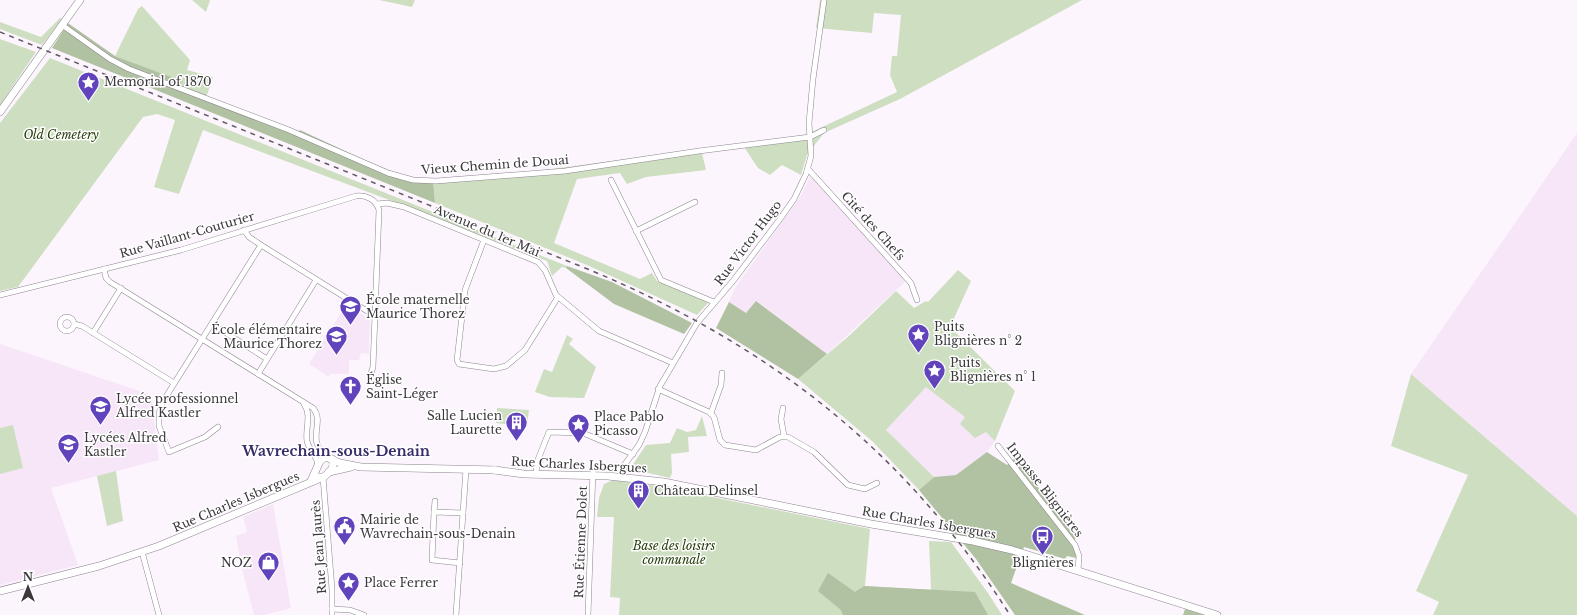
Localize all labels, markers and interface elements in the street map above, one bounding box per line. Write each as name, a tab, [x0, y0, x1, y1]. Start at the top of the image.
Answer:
place icon: Memorial of 1870	[76, 69, 102, 102]
place label: Memorial of 1870	[104, 74, 212, 89]
park label: Old Cemetery	[23, 127, 99, 142]
street label: Vieux Chemin de Douai	[420, 152, 569, 177]
street label: Cité des Chefs	[838, 188, 908, 263]
street label: Rue Victor Hugo	[711, 197, 784, 288]
street label: Avenue du 1er Mai	[431, 201, 542, 260]
street label: Rue Vaillant-Couturier	[118, 208, 256, 261]
place label: École maternelle Maurice Thorez	[366, 291, 470, 321]
school or university icon: École maternelle Maurice Thorez	[338, 294, 364, 327]
place label: Puits Blignières n° 2	[934, 319, 1022, 348]
place label: École élémentaire Maurice Thorez	[211, 321, 322, 351]
place icon: Puits Blignières n° 2	[905, 321, 931, 354]
school or university icon: École élémentaire Maurice Thorez	[324, 324, 350, 357]
place label: Puits Blignières n° 1	[950, 355, 1036, 384]
place icon: Puits Blignières n° 1	[921, 357, 947, 390]
place label: Église Saint-Léger	[366, 371, 438, 401]
church icon: Église Saint-Léger	[338, 374, 364, 407]
place label: Lycée professionnel Alfred Kastler	[115, 391, 238, 420]
school or university icon: Lycée professionnel Alfred Kastler	[87, 393, 113, 426]
place label: Salle Lucien Laurette	[427, 408, 502, 437]
place label: Place Pablo Picasso	[594, 409, 664, 438]
building icon: Salle Lucien Laurette	[504, 410, 530, 443]
place icon: Place Pablo Picasso	[565, 411, 591, 444]
place label: Lycées Alfred Kastler	[84, 430, 167, 459]
school or university icon: Lycées Alfred Kastler	[56, 432, 82, 465]
street label: Impasse Blignières	[1004, 440, 1087, 540]
district label: Wavrechain-sous-Denain	[241, 442, 430, 460]
street label: Rue Charles Isbergues	[511, 453, 647, 476]
street label: Rue Charles Isbergues	[170, 468, 301, 535]
building icon: Château Delinsel	[625, 478, 651, 511]
place label: Château Delinsel	[654, 483, 758, 498]
street label: Rue Étienne Dolet	[570, 485, 590, 599]
street label: Rue Jean Jaurès	[308, 499, 329, 595]
street label: Rue Charles Isbergues	[861, 503, 997, 542]
place label: Mairie de Wavrechain-sous-Denain	[359, 512, 515, 541]
public building icon: Mairie de Wavrechain-sous-Denain	[331, 514, 357, 547]
bus stop icon: Blignières	[1030, 523, 1056, 556]
park label: Base des loisirs communale	[632, 538, 716, 567]
shop icon: NOZ	[255, 550, 281, 583]
place label: NOZ	[221, 555, 252, 570]
place label: Blignières	[1012, 555, 1074, 570]
north arrow	[8, 567, 48, 607]
text: N	[23, 570, 34, 584]
place icon: Place Ferrer	[335, 570, 361, 603]
place label: Place Ferrer	[364, 575, 438, 590]

